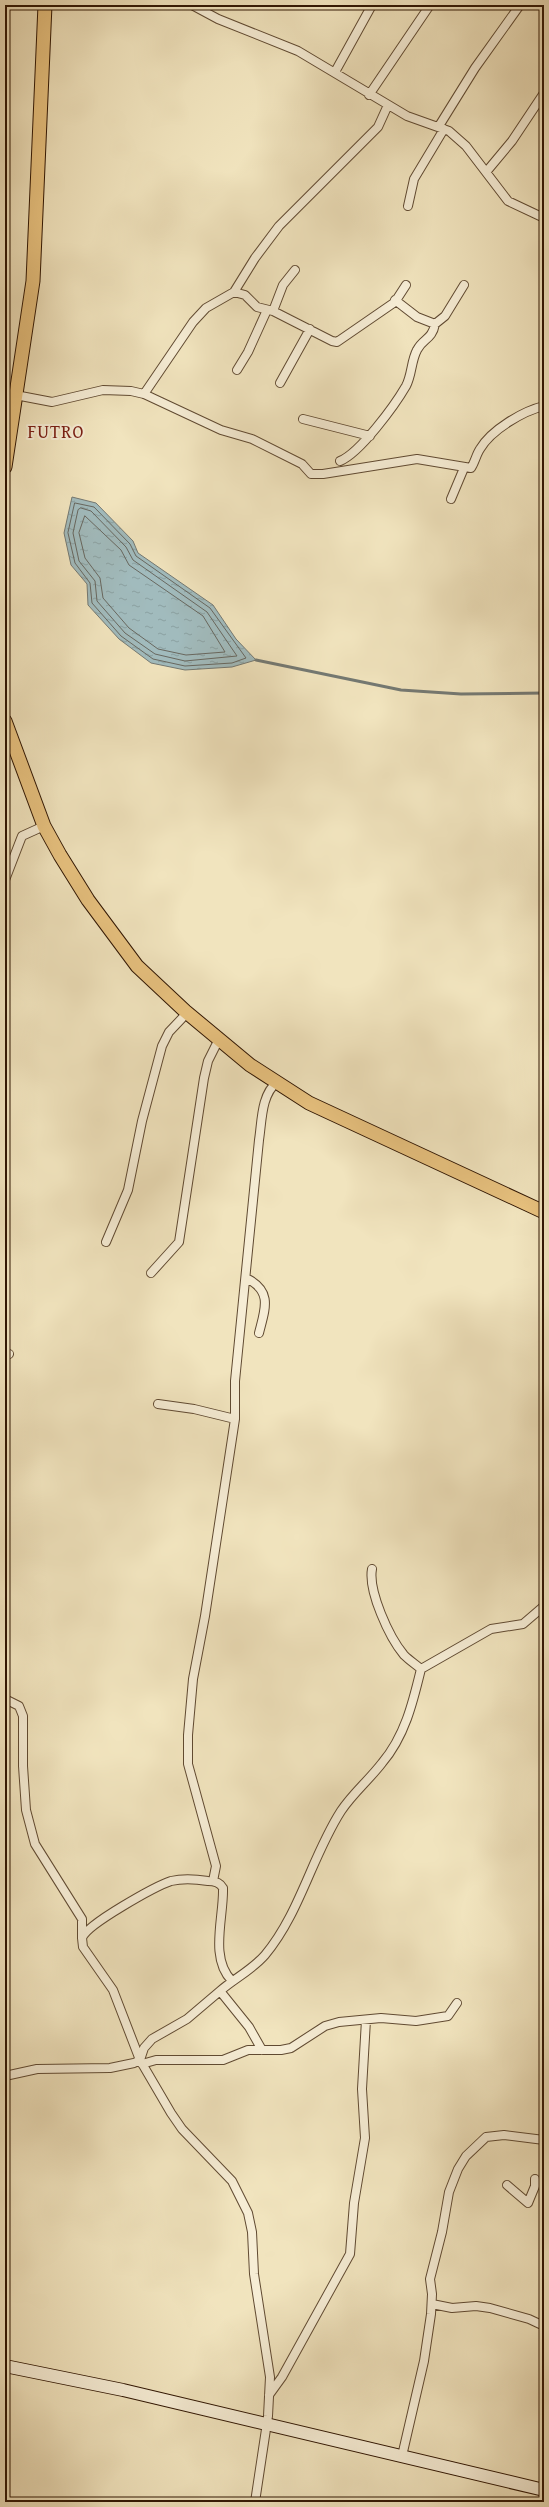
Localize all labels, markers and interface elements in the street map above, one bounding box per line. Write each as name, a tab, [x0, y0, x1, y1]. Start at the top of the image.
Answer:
district label: FUTRO	[27, 418, 85, 445]

